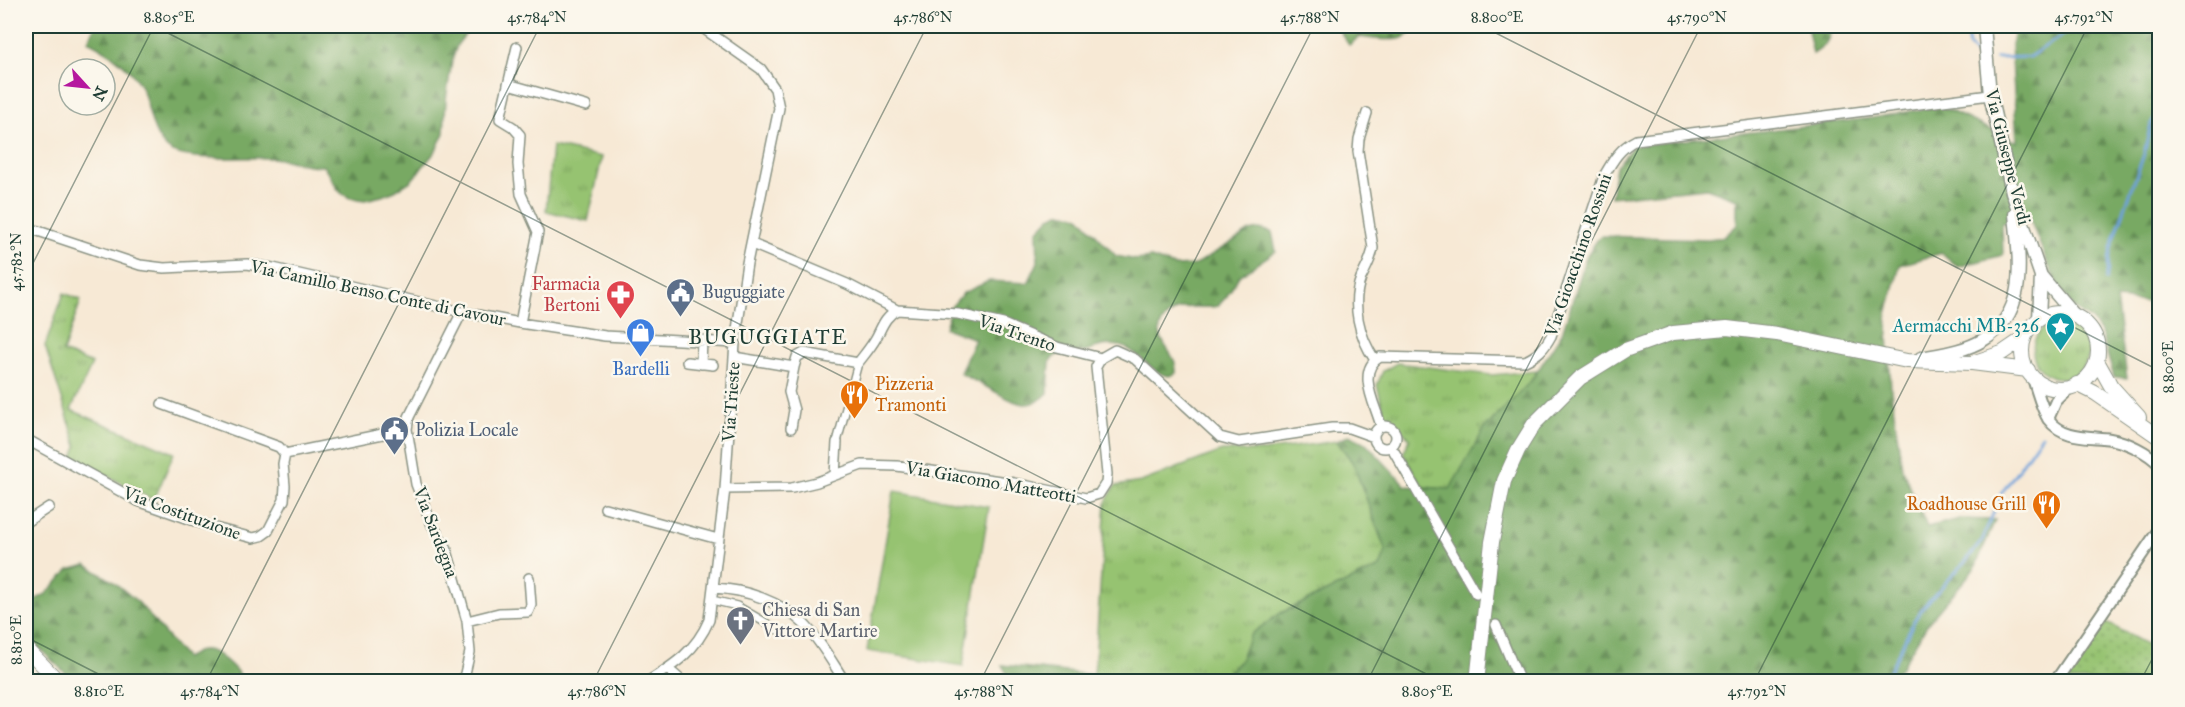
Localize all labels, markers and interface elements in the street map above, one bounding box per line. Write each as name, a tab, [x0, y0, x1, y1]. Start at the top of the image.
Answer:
text: 8.805°E	[144, 8, 195, 26]
text: 45.784°N	[507, 8, 567, 26]
text: 45.786°N	[894, 8, 953, 26]
text: 45.788°N	[1280, 8, 1340, 26]
text: 8.800°E	[1471, 8, 1524, 26]
text: 45.790°N	[1667, 8, 1727, 26]
text: 45.792°N	[2055, 8, 2114, 26]
north arrow	[57, 57, 117, 117]
text: N	[88, 83, 111, 104]
street label: Via Giuseppe Verdi	[1980, 86, 2036, 227]
street label: Via Gioacchino Rossini	[1539, 170, 1616, 340]
text: 45.782°N	[7, 232, 25, 291]
street label: Via Camillo Benso Conte di Cavour	[247, 255, 508, 331]
place label: Farmacia Bertoni	[531, 273, 600, 316]
public building icon: Buguggiate	[665, 276, 697, 318]
pharmacy icon: Farmacia Bertoni	[605, 278, 637, 320]
place label: Buguggiate	[702, 281, 785, 304]
street label: Via Trento	[975, 309, 1058, 356]
place icon: Aermacchi MB-326	[2044, 310, 2076, 352]
place label: Aermacchi MB-326	[1892, 315, 2040, 337]
shop icon: Bardelli	[625, 316, 657, 358]
district label: BUGUGGIATE	[688, 324, 848, 350]
text: 8.800°E	[2159, 340, 2177, 393]
place label: Bardelli	[612, 358, 670, 380]
street label: Via Trieste	[717, 361, 745, 444]
place label: Pizzeria Tramonti	[875, 373, 947, 416]
restaurant icon: Pizzeria Tramonti	[838, 378, 870, 420]
public building icon: Polizia Locale	[378, 414, 410, 456]
place label: Polizia Locale	[415, 419, 519, 441]
street label: Via Giacomo Matteotti	[903, 456, 1078, 508]
street label: Via Costituzione	[119, 481, 244, 545]
street label: Via Sardegna	[407, 482, 464, 581]
restaurant icon: Roadhouse Grill	[2031, 488, 2063, 530]
place label: Roadhouse Grill	[1906, 493, 2026, 515]
place label: Chiesa di San Vittore Martire	[761, 599, 878, 642]
church icon: Chiesa di San Vittore Martire	[725, 604, 757, 646]
text: 8.810°E	[7, 615, 25, 665]
text: 8.810°E	[74, 682, 124, 700]
text: 45.784°N	[180, 682, 240, 700]
text: 45.786°N	[568, 682, 627, 700]
text: 45.788°N	[954, 682, 1014, 700]
text: 8.805°E	[1402, 682, 1453, 700]
text: 45.792°N	[1728, 682, 1787, 700]

